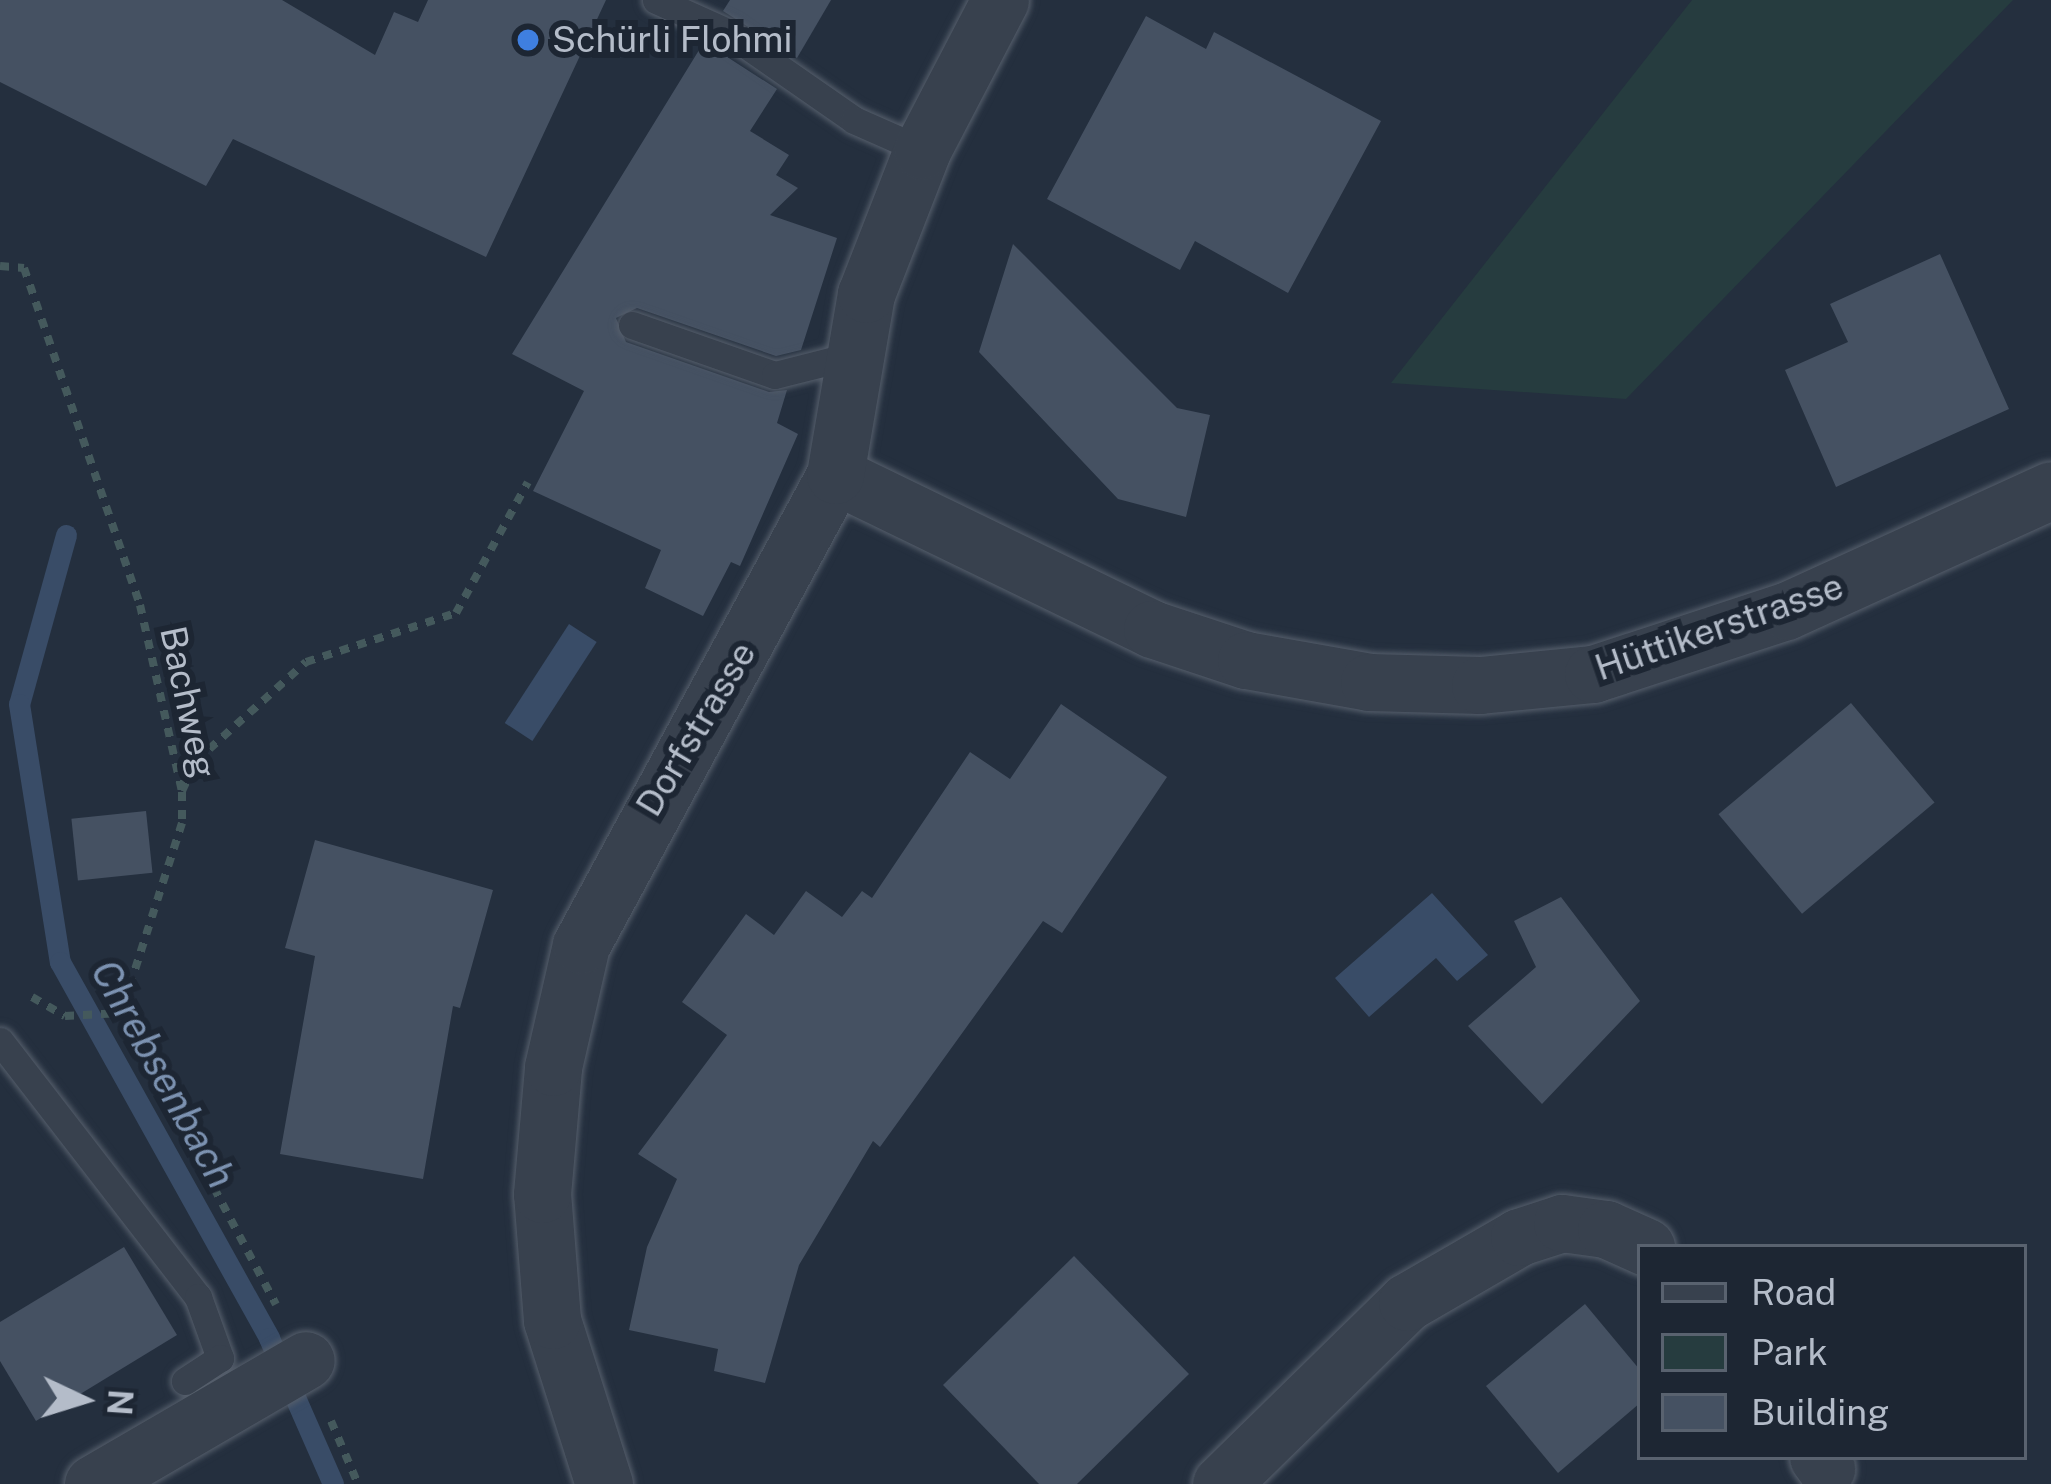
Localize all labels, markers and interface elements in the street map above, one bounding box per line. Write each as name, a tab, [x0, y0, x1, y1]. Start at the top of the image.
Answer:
place label: Schürli Flohmi	[552, 18, 792, 62]
marker: Schürli Flohmi	[515, 27, 541, 53]
street label: Hüttikerstrasse	[1589, 564, 1849, 690]
street label: Bachweg	[151, 622, 225, 782]
street label: Dorfstrasse	[627, 634, 765, 824]
water label: Chrebsenbach	[81, 952, 245, 1196]
legend	[1637, 1244, 2027, 1460]
text: Road	[1751, 1271, 1836, 1313]
text: Park	[1751, 1331, 1828, 1373]
north arrow	[24, 1340, 144, 1460]
text: N	[100, 1388, 140, 1417]
text: Building	[1751, 1391, 1889, 1433]

